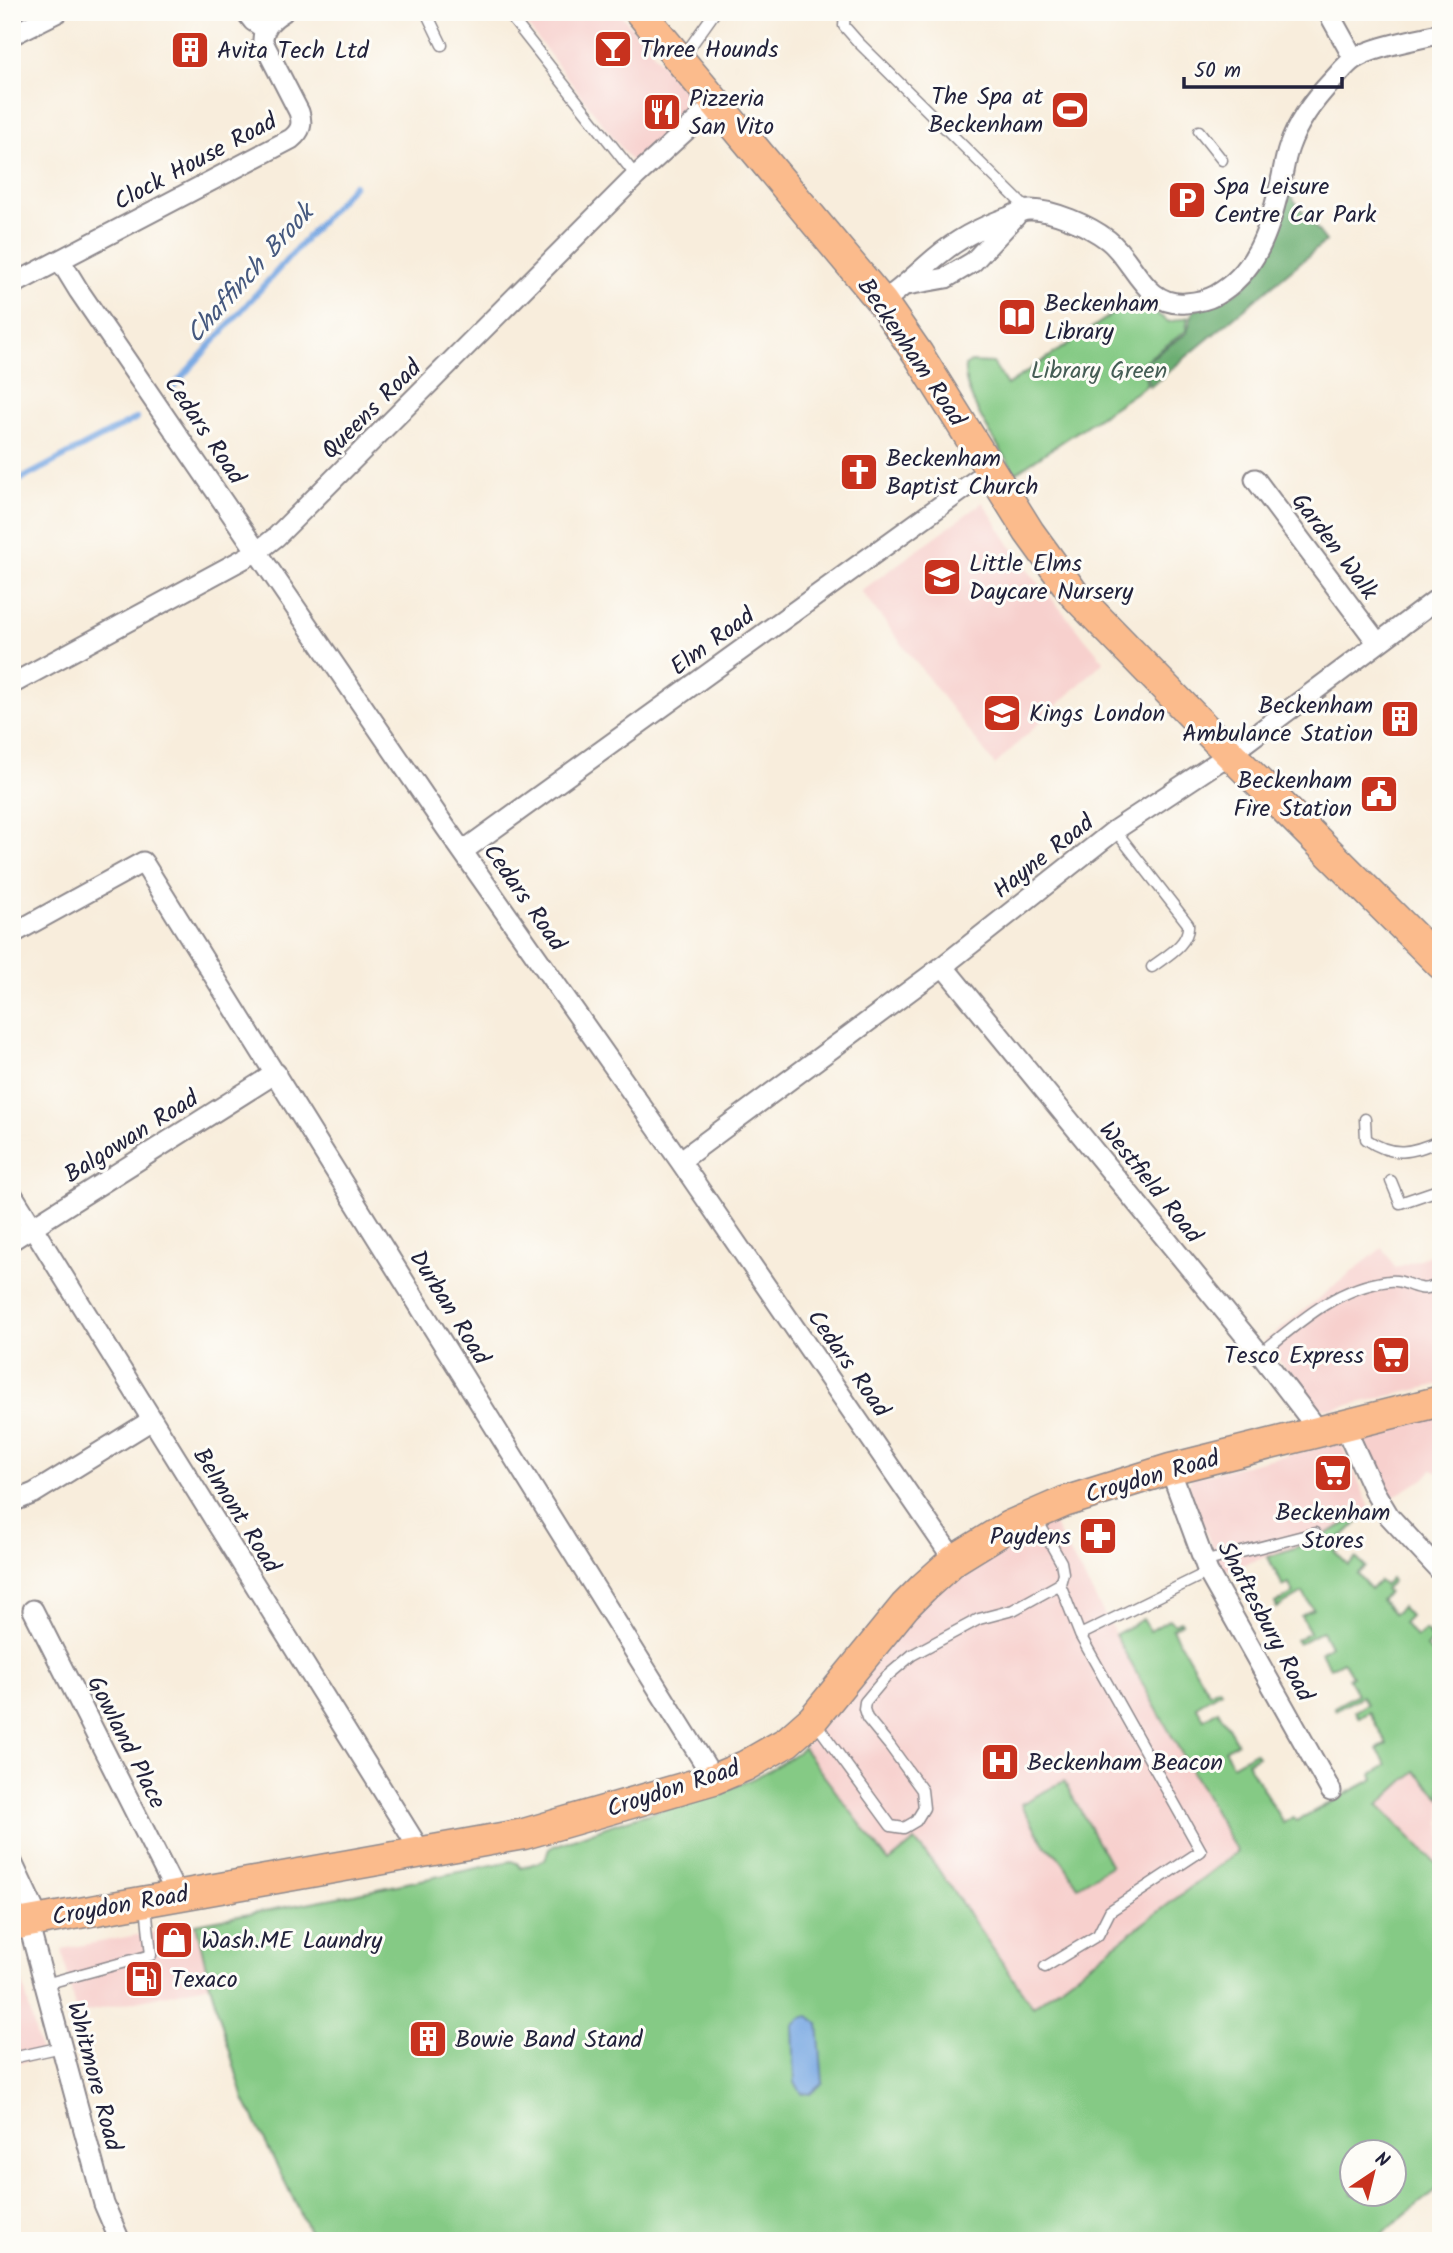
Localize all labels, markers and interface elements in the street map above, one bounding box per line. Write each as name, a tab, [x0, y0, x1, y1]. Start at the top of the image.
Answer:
bar icon: Three Hounds	[592, 28, 634, 70]
building icon: Avita Tech Ltd	[169, 29, 211, 71]
place label: Three Hounds	[640, 31, 778, 70]
place label: Avita Tech Ltd	[217, 32, 370, 71]
scale bar	[1184, 46, 1341, 90]
text: 50 m	[1194, 55, 1241, 88]
place label: The Spa at Beckenham	[928, 78, 1044, 145]
place label: Pizzeria San Vito	[689, 80, 774, 147]
sports icon: The Spa at Beckenham	[1049, 89, 1091, 131]
restaurant icon: Pizzeria San Vito	[641, 91, 683, 133]
street label: Clock House Road	[107, 102, 285, 222]
place label: Spa Leisure Centre Car Park	[1214, 168, 1377, 235]
parking icon: Spa Leisure Centre Car Park	[1166, 179, 1208, 221]
water label: Chaffinch Brook	[176, 192, 327, 354]
street label: Beckenham Road	[846, 270, 976, 436]
place label: Beckenham Library	[1044, 285, 1159, 352]
library icon: Beckenham Library	[996, 296, 1038, 338]
street label: Queens Road	[313, 350, 432, 470]
park label: Library Green	[1031, 352, 1167, 391]
street label: Cedars Road	[153, 368, 255, 494]
place label: Beckenham Baptist Church	[886, 440, 1038, 507]
church icon: Beckenham Baptist Church	[838, 451, 880, 493]
street label: Garden Walk	[1280, 485, 1388, 610]
place label: Little Elms Daycare Nursery	[969, 545, 1134, 612]
school or university icon: Little Elms Daycare Nursery	[921, 556, 963, 598]
street label: Elm Road	[662, 597, 764, 686]
place label: Beckenham Ambulance Station	[1182, 687, 1373, 754]
school or university icon: Kings London	[981, 692, 1023, 734]
place label: Kings London	[1029, 695, 1165, 734]
building icon: Beckenham Ambulance Station	[1379, 698, 1421, 740]
place label: Beckenham Fire Station	[1233, 762, 1352, 829]
public building icon: Beckenham Fire Station	[1358, 773, 1400, 815]
street label: Hayne Road	[985, 804, 1104, 909]
street label: Cedars Road	[472, 836, 576, 961]
street label: Balgowan Road	[57, 1080, 208, 1194]
street label: Westfield Road	[1088, 1113, 1212, 1254]
street label: Durban Road	[398, 1243, 500, 1374]
street label: Cedars Road	[796, 1302, 900, 1427]
supermarket icon: Tesco Express	[1370, 1334, 1412, 1376]
place label: Tesco Express	[1224, 1337, 1364, 1376]
street label: Croydon Road	[1081, 1439, 1225, 1515]
street label: Belmont Road	[182, 1440, 290, 1582]
supermarket icon: Beckenham Stores	[1312, 1452, 1354, 1494]
place label: Beckenham Stores	[1276, 1494, 1390, 1561]
pharmacy icon: Paydens	[1077, 1515, 1119, 1557]
place label: Paydens	[990, 1518, 1071, 1557]
street label: Shaftesbury Road	[1206, 1534, 1324, 1710]
street label: Gowland Place	[75, 1669, 176, 1816]
hospital icon: Beckenham Beacon	[979, 1741, 1021, 1783]
place label: Beckenham Beacon	[1027, 1744, 1223, 1783]
street label: Croydon Road	[602, 1749, 746, 1829]
street label: Croydon Road	[49, 1875, 193, 1938]
shop icon: Wash.ME Laundry	[153, 1919, 195, 1961]
place label: Wash.ME Laundry	[201, 1922, 383, 1961]
fuel station icon: Texaco	[123, 1958, 165, 2000]
place label: Texaco	[171, 1961, 238, 2000]
street label: Whitmore Road	[55, 1997, 132, 2156]
building icon: Bowie Band Stand	[407, 2018, 449, 2060]
place label: Bowie Band Stand	[455, 2021, 643, 2060]
north arrow	[1338, 2138, 1408, 2208]
text: N	[1368, 2145, 1395, 2176]

